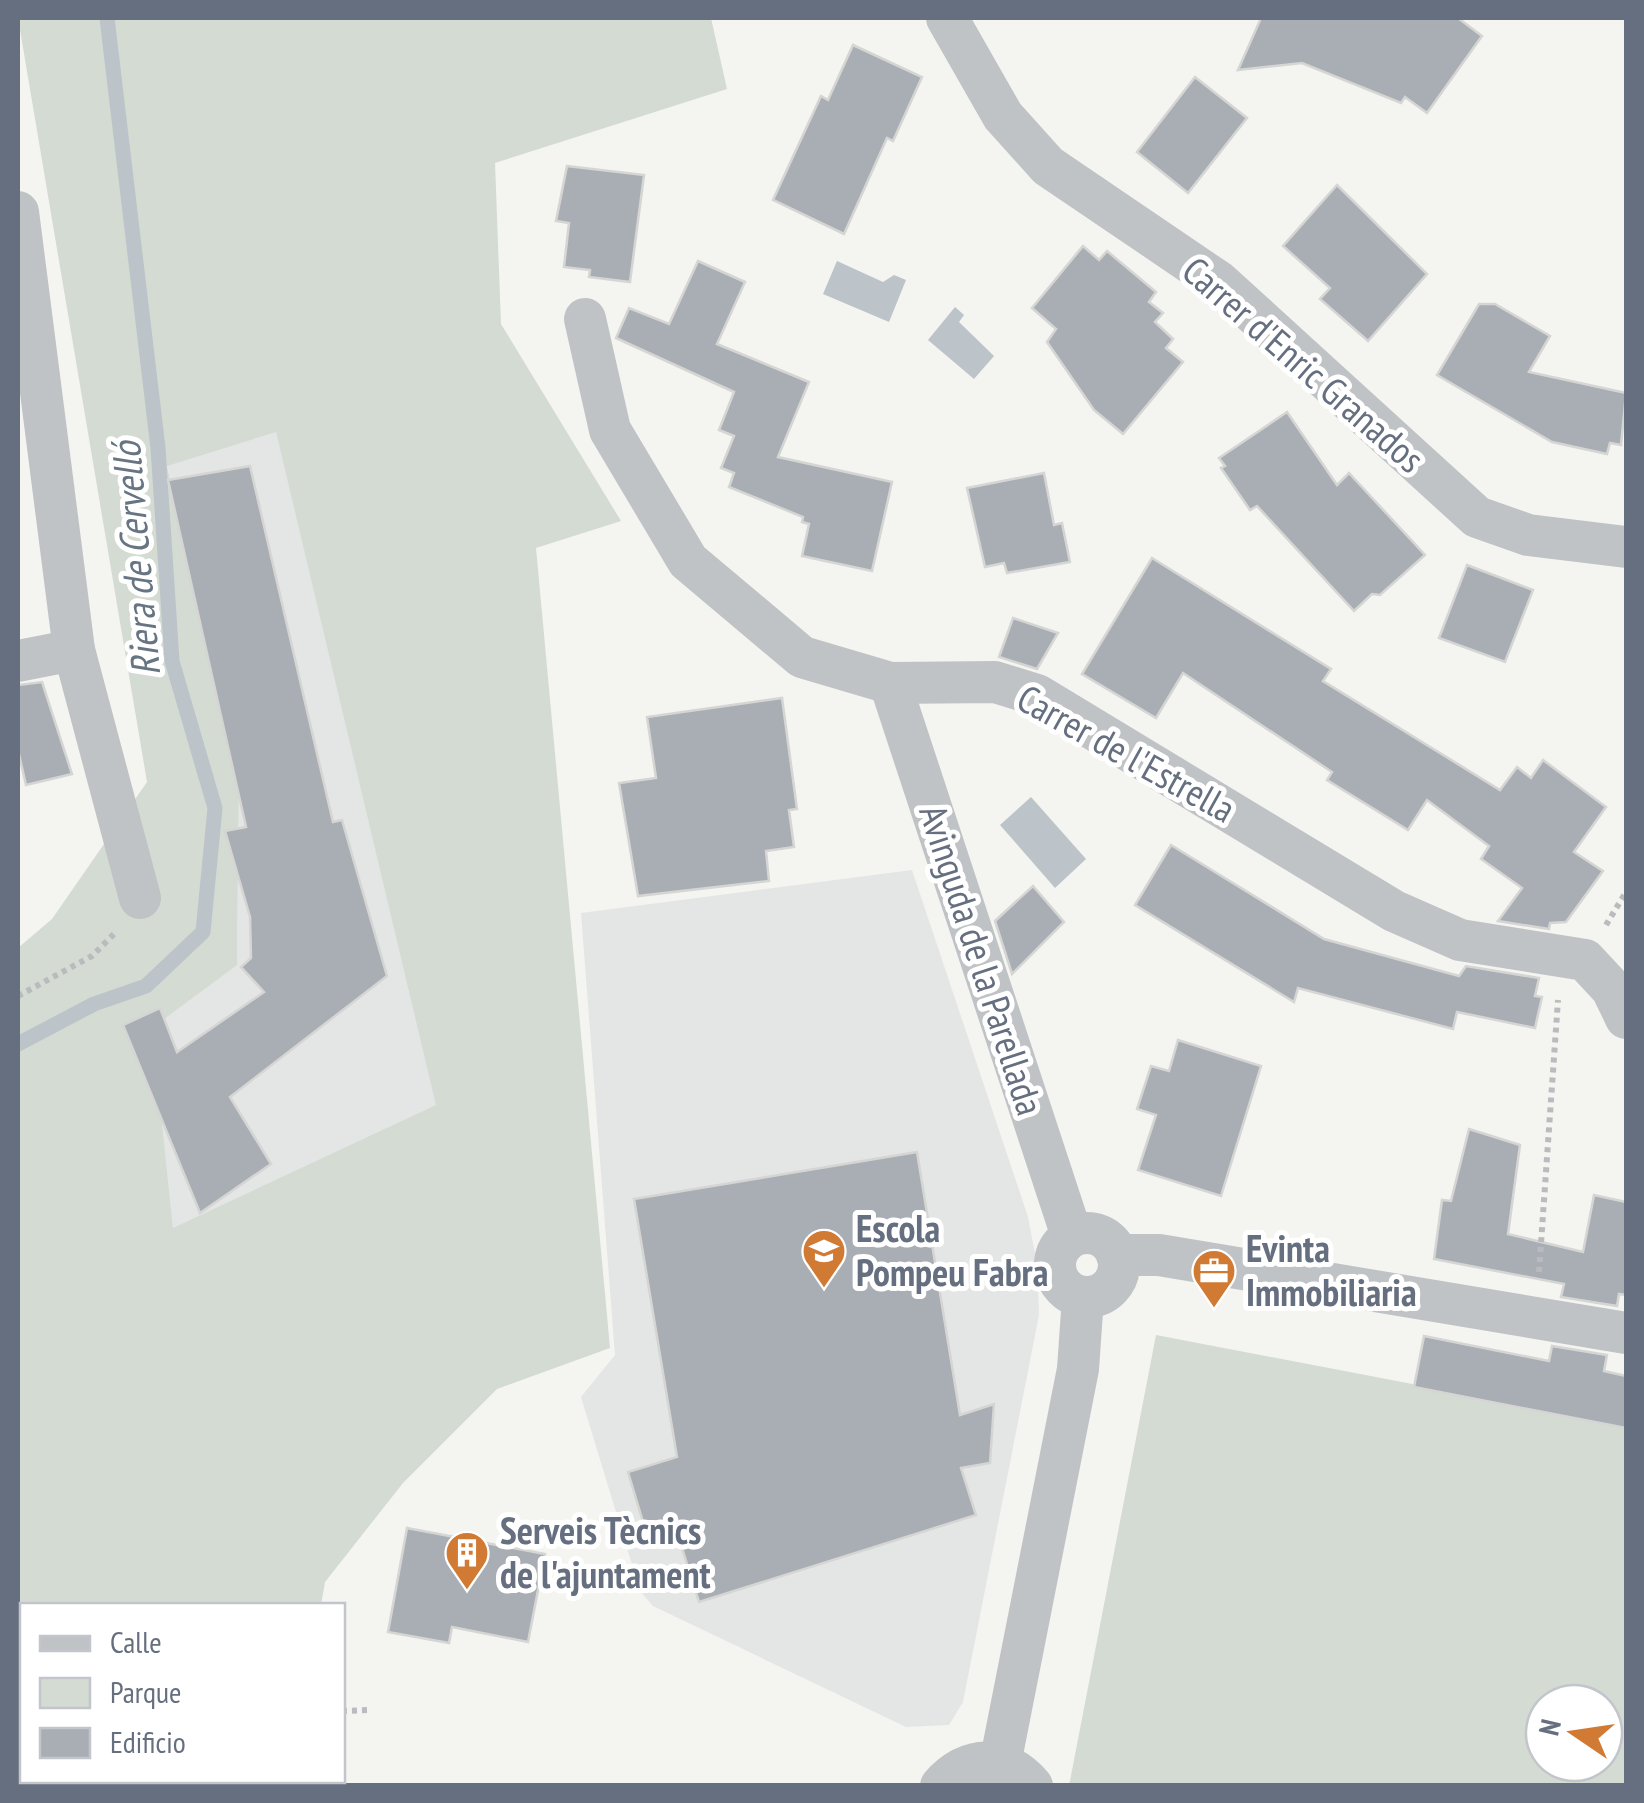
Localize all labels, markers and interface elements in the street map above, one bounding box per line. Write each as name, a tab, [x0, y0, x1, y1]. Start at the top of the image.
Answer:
street label: Carrer d'Enric Granados	[1173, 245, 1435, 482]
water label: Riera de Cervelló	[99, 437, 171, 678]
street label: Carrer de l'Estrella	[1009, 673, 1244, 833]
street label: Avinguda de la Parellada	[909, 798, 1056, 1121]
place label: Escola Pompeu Fabra	[856, 1203, 1048, 1296]
place label: Evinta Immobiliaria	[1246, 1223, 1417, 1316]
school or university icon: Escola Pompeu Fabra	[801, 1228, 847, 1289]
office icon: Evinta Immobiliaria	[1191, 1248, 1237, 1309]
place label: Serveis Tècnics de l'ajuntament	[500, 1505, 711, 1598]
building icon: Serveis Tècnics de l'ajuntament	[444, 1530, 490, 1591]
legend	[20, 1603, 345, 1783]
text: Calle	[110, 1622, 162, 1661]
text: Parque	[110, 1672, 181, 1711]
north arrow	[1524, 1683, 1624, 1783]
text: N	[1529, 1716, 1569, 1739]
text: Edificio	[110, 1722, 186, 1761]

